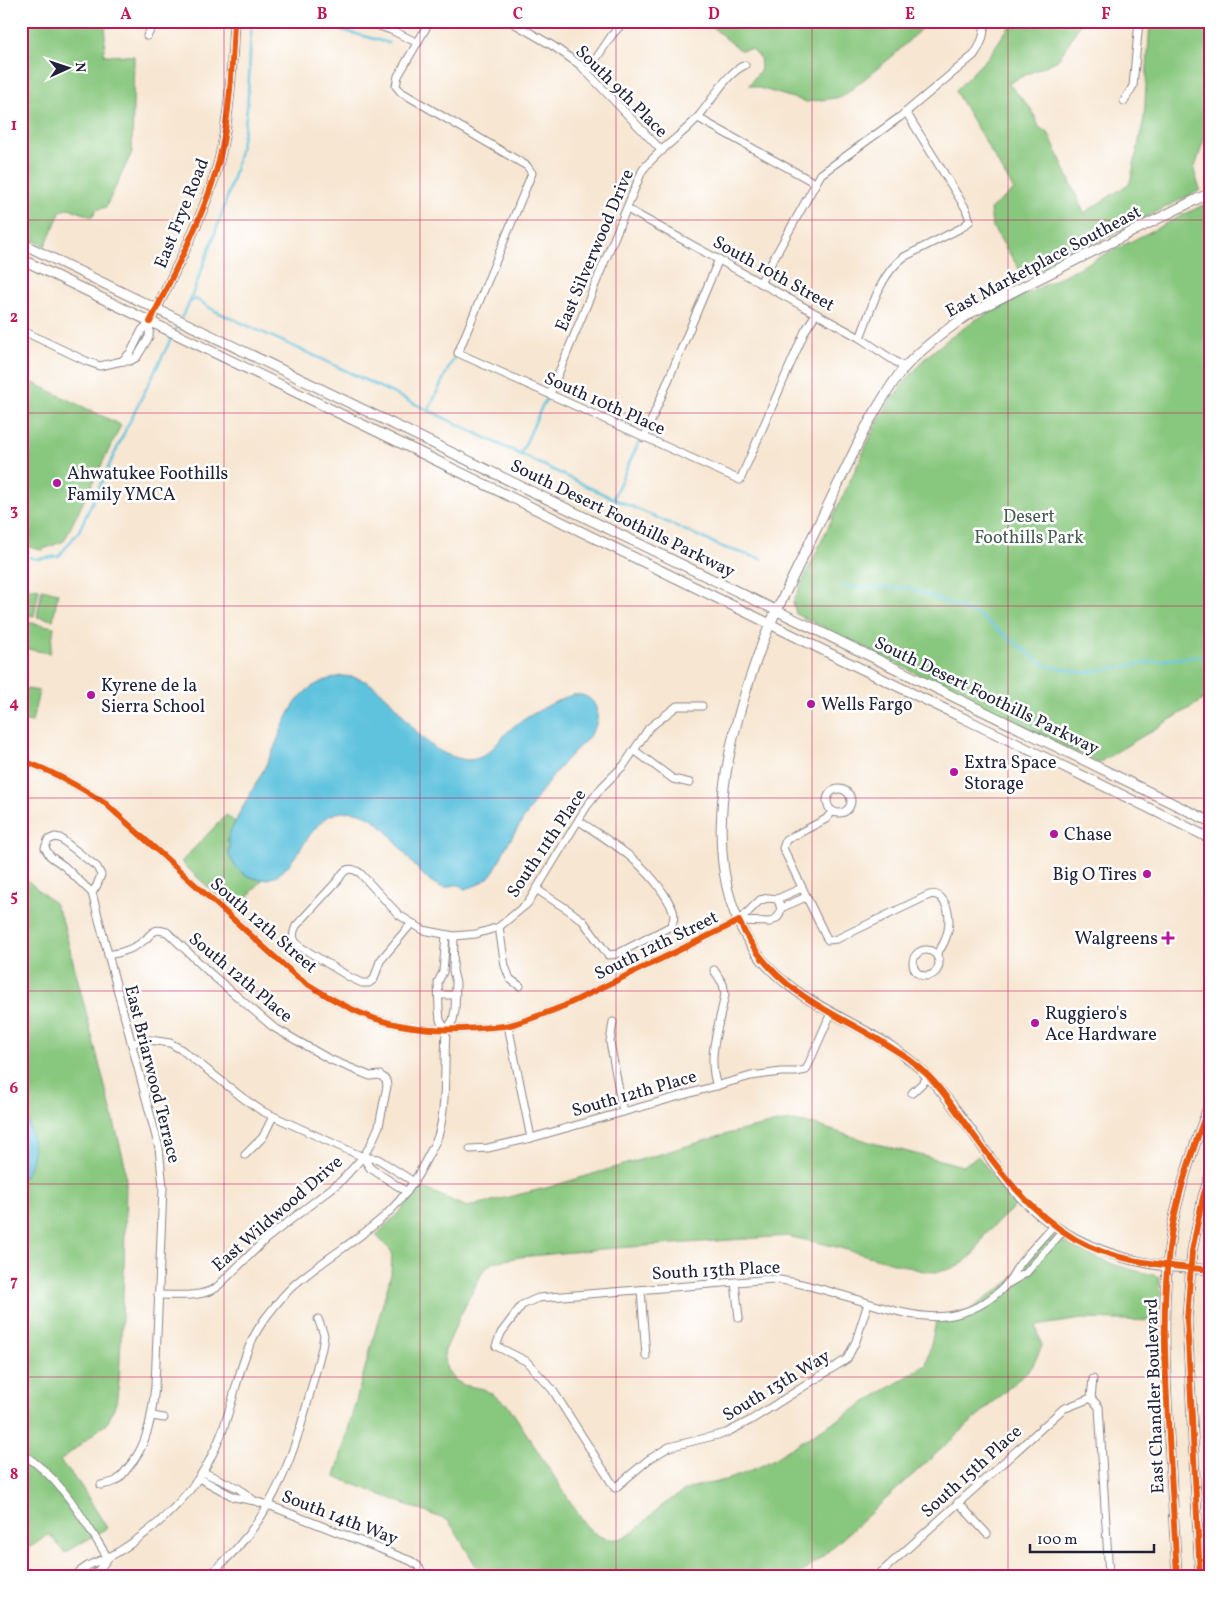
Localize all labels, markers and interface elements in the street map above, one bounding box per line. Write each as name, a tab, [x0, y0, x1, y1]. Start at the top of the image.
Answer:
text: A	[120, 4, 132, 26]
text: B	[317, 4, 328, 26]
text: C	[513, 4, 523, 26]
text: D	[708, 4, 720, 26]
text: E	[905, 4, 915, 26]
text: F	[1101, 4, 1111, 26]
street label: South 9th Place	[569, 40, 673, 144]
north arrow	[42, 42, 92, 92]
text: N	[70, 62, 89, 73]
text: 1	[11, 115, 17, 137]
street label: East Frye Road	[149, 155, 216, 272]
street label: East Silverwood Drive	[550, 166, 641, 336]
street label: East Marketplace Southeast	[942, 200, 1146, 325]
street label: South 10th Street	[708, 230, 839, 318]
text: 2	[10, 307, 18, 329]
street label: South 10th Place	[540, 366, 669, 442]
street label: South Desert Foothills Parkway	[506, 454, 739, 585]
place label: Ahwatukee Foothills Family YMCA	[67, 462, 228, 508]
marker: Ahwatukee Foothills Family YMCA	[51, 477, 63, 489]
text: 3	[10, 500, 18, 522]
park label: Desert Foothills Park	[974, 505, 1084, 551]
street label: South Desert Foothills Parkway	[870, 631, 1103, 762]
place label: Kyrene de la Sierra School	[101, 674, 205, 720]
marker: Kyrene de la Sierra School	[85, 689, 97, 701]
text: 4	[9, 693, 19, 715]
place label: Wells Fargo	[821, 693, 913, 718]
marker: Wells Fargo	[805, 698, 817, 710]
place label: Extra Space Storage	[964, 751, 1056, 797]
marker: Extra Space Storage	[948, 766, 960, 778]
street label: South 11th Place	[502, 784, 593, 903]
place label: Chase	[1064, 823, 1112, 848]
marker: Chase	[1048, 828, 1060, 840]
place label: Big O Tires	[1053, 863, 1137, 888]
marker: Big O Tires	[1141, 868, 1153, 880]
street label: South 12th Street	[204, 872, 322, 980]
text: 5	[10, 886, 18, 908]
street label: South 12th Street	[591, 906, 723, 987]
street label: South 12th Place	[183, 927, 297, 1029]
place label: Walgreens	[1075, 927, 1158, 952]
marker: Walgreens	[1162, 932, 1174, 944]
street label: East Briarwood Terrace	[117, 983, 186, 1166]
place label: Ruggiero's Ace Hardware	[1045, 1002, 1157, 1048]
marker: Ruggiero's Ace Hardware	[1029, 1017, 1041, 1029]
street label: South 12th Place	[569, 1065, 700, 1124]
text: 6	[10, 1078, 19, 1100]
street label: East Wildwood Drive	[207, 1150, 349, 1278]
street label: South 13th Place	[651, 1256, 781, 1287]
text: 7	[10, 1271, 18, 1293]
street label: East Chandler Boulevard	[1140, 1298, 1171, 1494]
street label: South 13th Way	[718, 1344, 836, 1428]
street label: South 15th Place	[916, 1420, 1028, 1524]
text: 8	[10, 1464, 18, 1486]
street label: South 14th Way	[278, 1485, 402, 1552]
scale bar	[1030, 1522, 1153, 1554]
text: 100 m	[1037, 1530, 1077, 1551]

